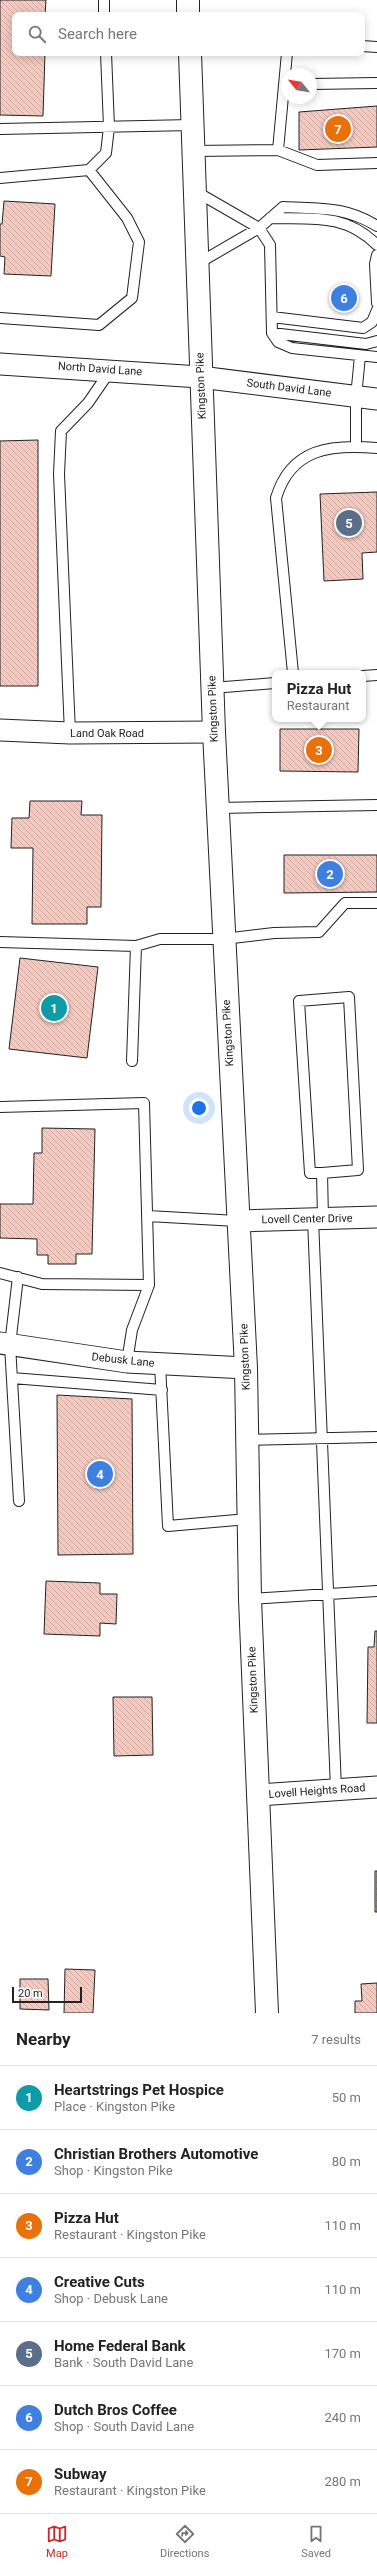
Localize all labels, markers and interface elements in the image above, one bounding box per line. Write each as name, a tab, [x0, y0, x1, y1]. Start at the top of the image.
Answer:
search box	[12, 12, 365, 56]
icon: search	[26, 23, 48, 45]
text: Search here	[58, 25, 137, 43]
north arrow	[281, 68, 317, 104]
pin: 7	[325, 114, 351, 144]
pin: 6	[331, 283, 357, 313]
street label: Kingston Pike	[193, 352, 209, 420]
street label: North David Lane	[57, 360, 143, 378]
street label: South David Lane	[246, 376, 332, 400]
pin: 5	[336, 508, 362, 538]
popup	[272, 670, 366, 722]
street label: Kingston Pike	[205, 675, 221, 743]
text: Pizza Hut	[287, 680, 351, 698]
text: Restaurant	[287, 698, 349, 713]
street label: Land Oak Road	[70, 727, 144, 740]
pin: 3	[306, 735, 332, 765]
pin: 2	[317, 859, 343, 889]
pin: 1	[41, 993, 67, 1023]
street label: Kingston Pike	[220, 999, 236, 1067]
your location	[189, 1098, 209, 1118]
street label: Lovell Center Drive	[261, 1212, 353, 1226]
street label: Kingston Pike	[237, 1323, 253, 1391]
street label: Debusk Lane	[91, 1350, 155, 1370]
pin: 4	[87, 1459, 113, 1489]
street label: Kingston Pike	[245, 1646, 261, 1714]
street label: Lovell Heights Road	[268, 1781, 366, 1801]
scale bar	[12, 1985, 82, 2004]
text: 20 m	[18, 1987, 43, 2000]
text: Nearby	[16, 2029, 71, 2049]
text: 7 results	[311, 2032, 361, 2047]
text: Heartstrings Pet Hospice	[54, 2081, 224, 2099]
text: 1	[25, 2090, 33, 2105]
text: 50 m	[332, 2090, 361, 2105]
text: Place · Kingston Pike	[54, 2099, 175, 2114]
text: Christian Brothers Automotive	[54, 2145, 258, 2163]
text: 2	[25, 2154, 33, 2169]
text: 80 m	[332, 2154, 361, 2169]
text: Shop · Kingston Pike	[54, 2163, 173, 2178]
text: Pizza Hut	[54, 2209, 119, 2227]
text: 3	[25, 2218, 33, 2233]
text: 110 m	[324, 2218, 361, 2233]
text: Restaurant · Kingston Pike	[54, 2227, 206, 2242]
text: Creative Cuts	[54, 2273, 145, 2291]
text: 4	[25, 2282, 33, 2297]
text: 110 m	[324, 2282, 361, 2297]
text: Shop · Debusk Lane	[54, 2291, 168, 2306]
text: Home Federal Bank	[54, 2337, 186, 2355]
text: 5	[25, 2346, 33, 2361]
text: 170 m	[324, 2346, 361, 2361]
text: Bank · South David Lane	[54, 2355, 193, 2370]
text: Dutch Bros Coffee	[54, 2401, 177, 2419]
text: 6	[25, 2410, 33, 2425]
text: 240 m	[324, 2410, 361, 2425]
text: Shop · South David Lane	[54, 2419, 194, 2434]
text: Subway	[54, 2465, 107, 2483]
text: 7	[25, 2474, 33, 2489]
text: 280 m	[324, 2474, 361, 2489]
text: Restaurant · Kingston Pike	[54, 2483, 206, 2498]
tab: Map	[46, 2523, 68, 2560]
tab: Directions	[160, 2523, 209, 2560]
tab: Saved	[301, 2523, 331, 2560]

